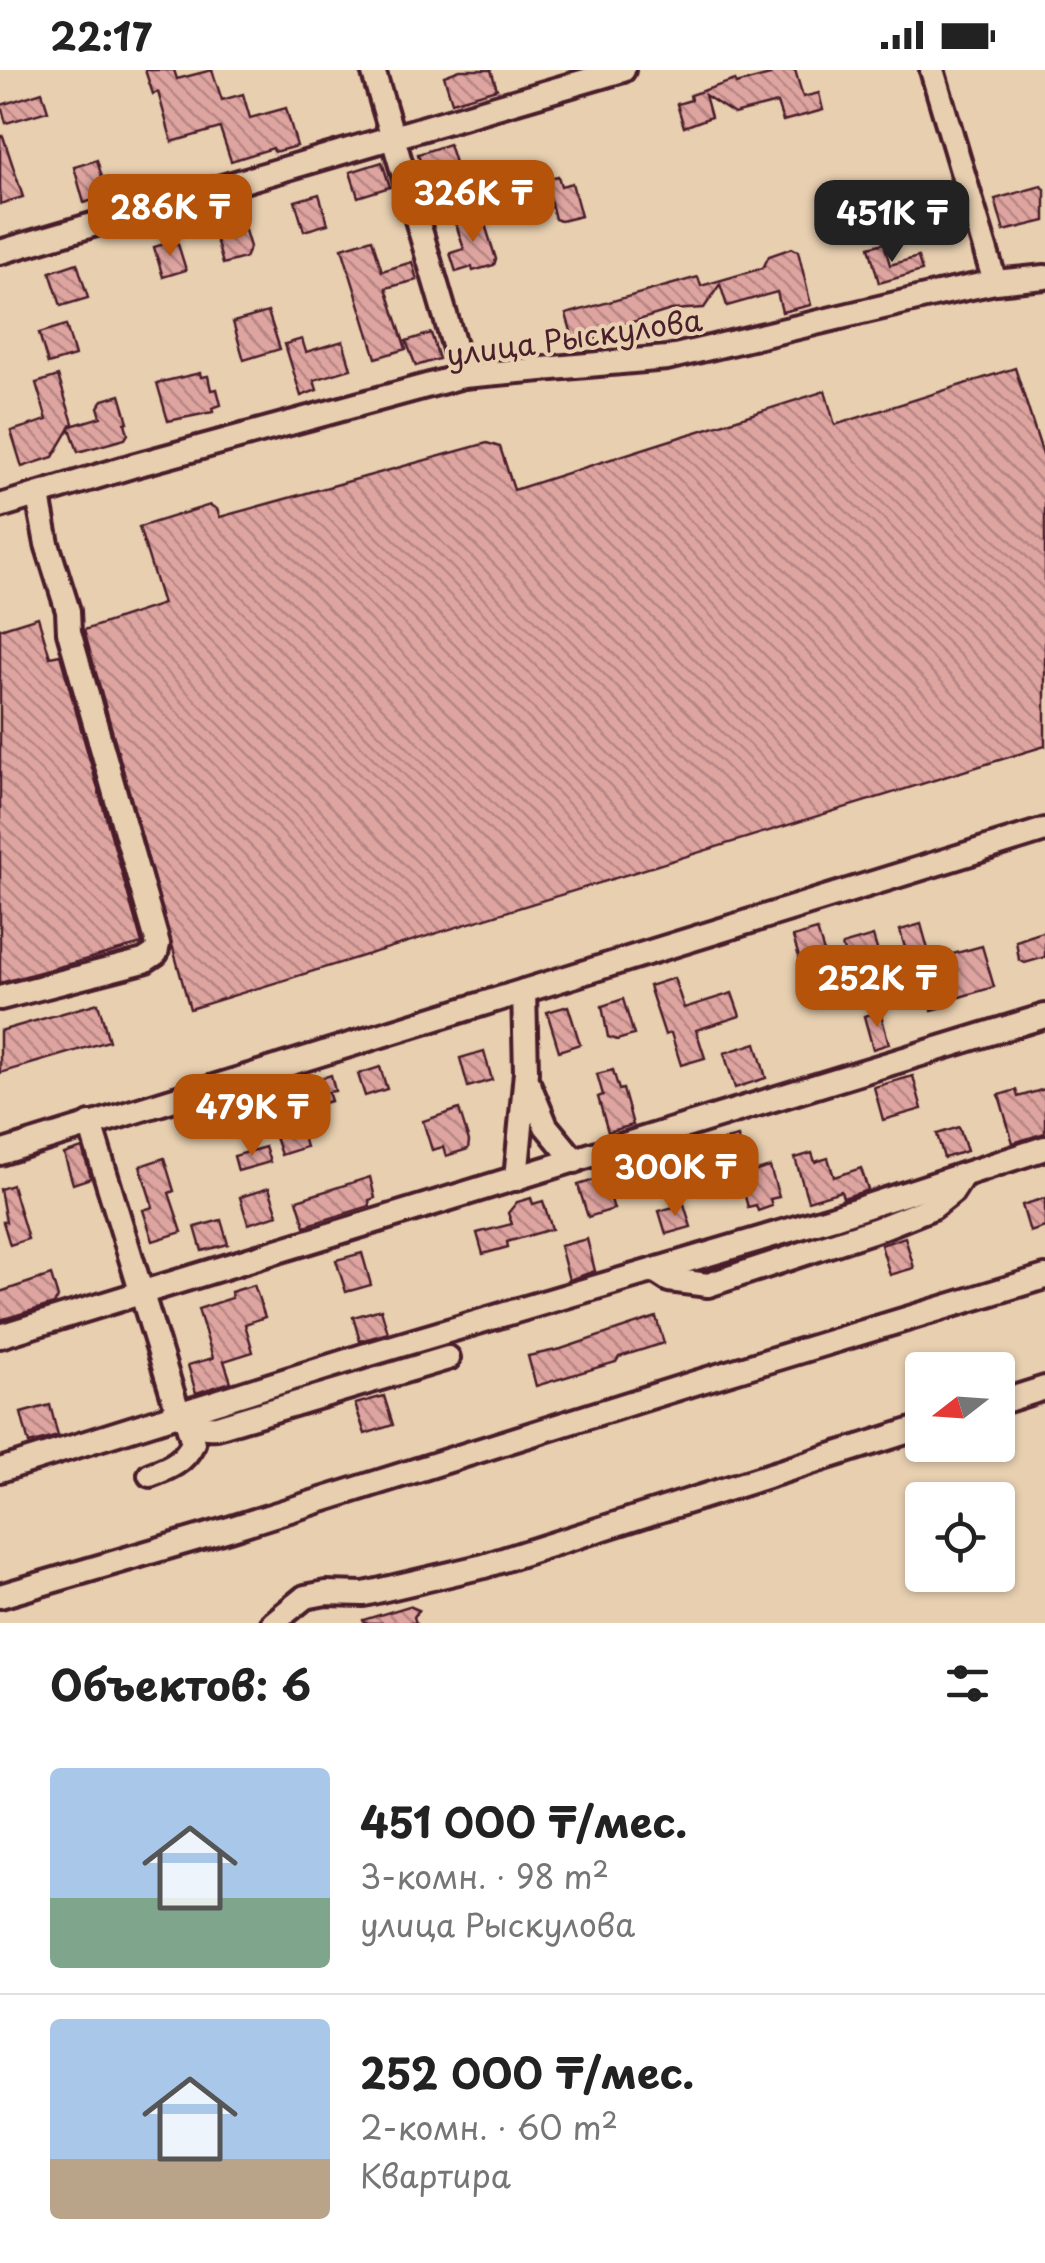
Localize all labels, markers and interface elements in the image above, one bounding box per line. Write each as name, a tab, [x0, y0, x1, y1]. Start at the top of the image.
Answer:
text: 22:17	[50, 7, 152, 64]
pin: 326K ₸	[392, 160, 554, 245]
text: 326K ₸	[414, 168, 532, 216]
pin: 286K ₸	[89, 174, 251, 259]
pin: 451K ₸	[811, 180, 973, 265]
text: 286K ₸	[110, 182, 230, 230]
text: 451K ₸	[836, 188, 948, 236]
street label: улица Рыскулова	[443, 296, 705, 376]
pin: 252K ₸	[796, 945, 958, 1030]
text: 252K ₸	[817, 953, 937, 1001]
pin: 479K ₸	[171, 1074, 333, 1159]
text: 479K ₸	[195, 1082, 309, 1130]
pin: 300K ₸	[594, 1134, 756, 1219]
text: 300K ₸	[614, 1142, 736, 1190]
north arrow	[905, 1352, 1015, 1462]
map controls	[905, 1352, 1015, 1592]
button: locate	[905, 1482, 1015, 1592]
text: Объектов: 6	[50, 1652, 311, 1715]
icon: filters	[940, 1656, 995, 1711]
text: 451 000 ₸/мес.	[360, 1789, 687, 1852]
icon: home	[130, 1808, 250, 1928]
text: 3-комн. · 98 m²	[360, 1852, 609, 1900]
text: улица Рыскулова	[360, 1900, 635, 1948]
text: 252 000 ₸/мес.	[360, 2040, 694, 2103]
icon: home	[130, 2059, 250, 2179]
text: 2-комн. · 60 m²	[360, 2103, 618, 2151]
text: Квартира	[360, 2151, 511, 2199]

